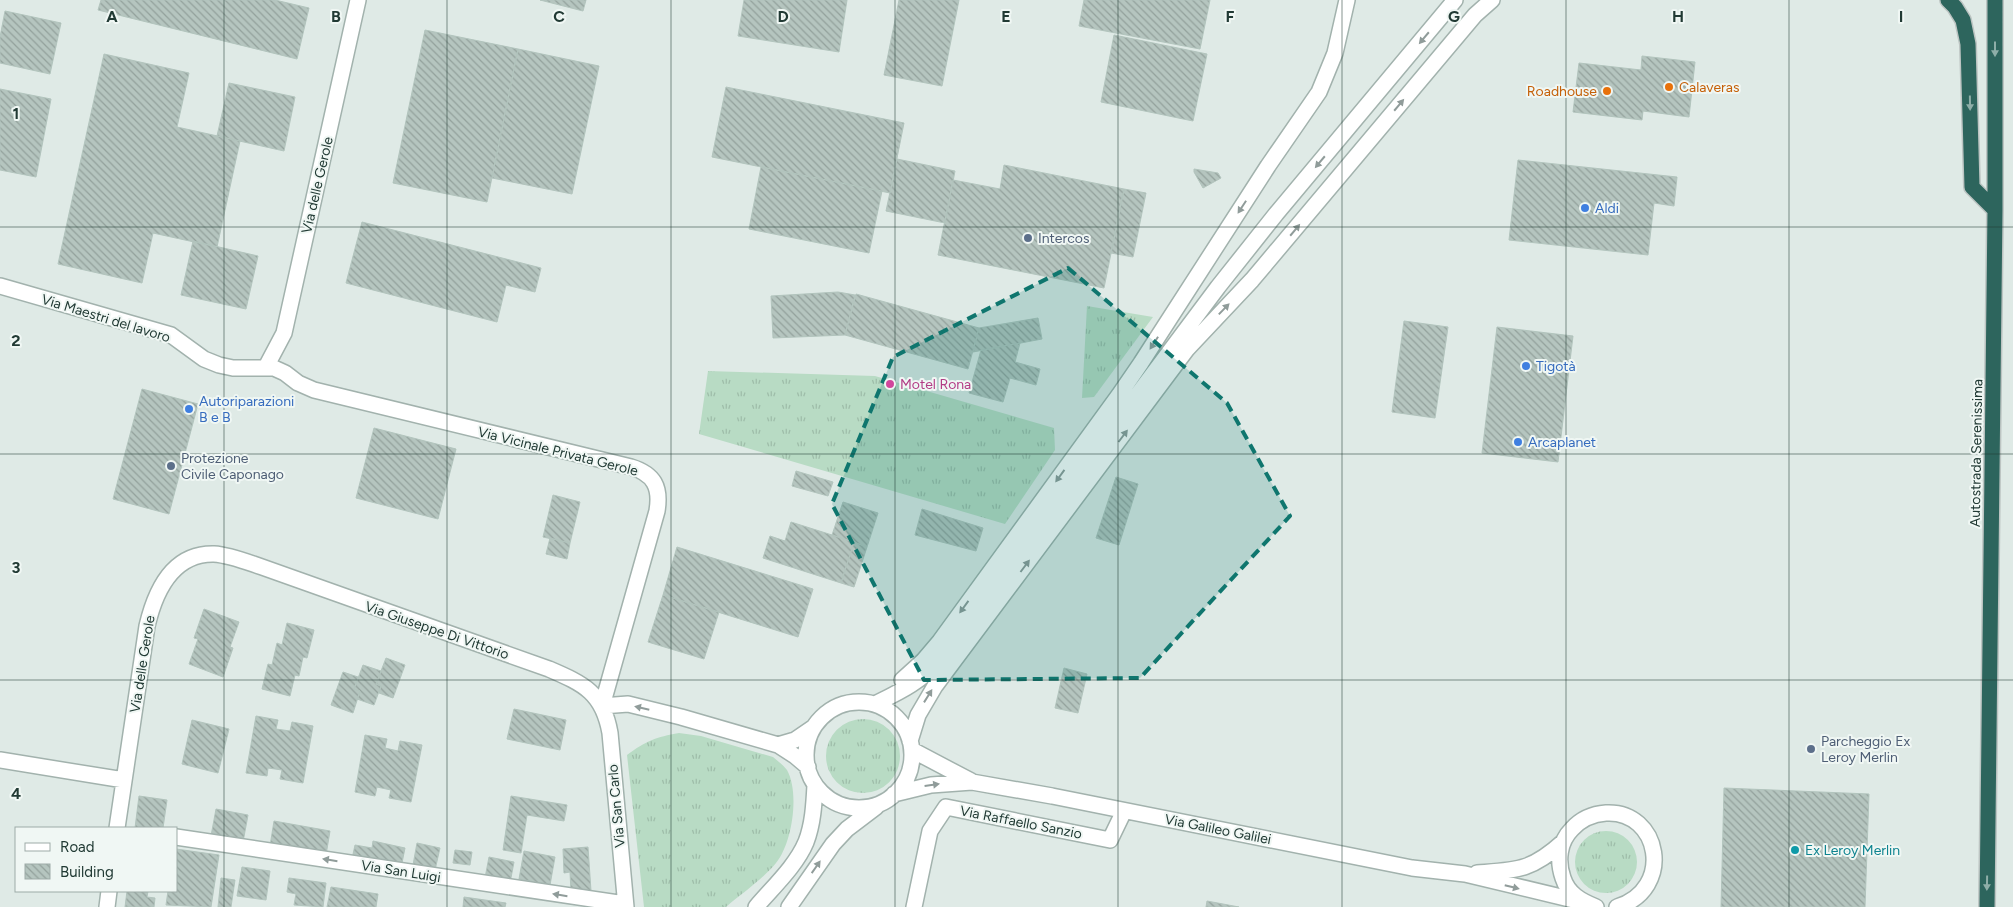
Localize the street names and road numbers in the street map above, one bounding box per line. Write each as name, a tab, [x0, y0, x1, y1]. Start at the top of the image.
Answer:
street label: Via delle Gerole	[298, 135, 337, 235]
street label: Via Maestri del lavoro	[39, 291, 172, 346]
street label: Autostrada Serenissima	[1967, 379, 1986, 527]
street label: Via Vicinale Privata Gerole	[476, 423, 640, 480]
street label: Via Giuseppe Di Vittorio	[363, 598, 511, 663]
street label: Via delle Gerole	[126, 614, 159, 714]
street label: Via San Carlo	[604, 764, 629, 848]
street label: Via Raffaello Sanzio	[958, 802, 1083, 843]
street label: Via Galileo Galilei	[1163, 811, 1273, 848]
street label: Via San Luigi	[360, 857, 442, 886]

